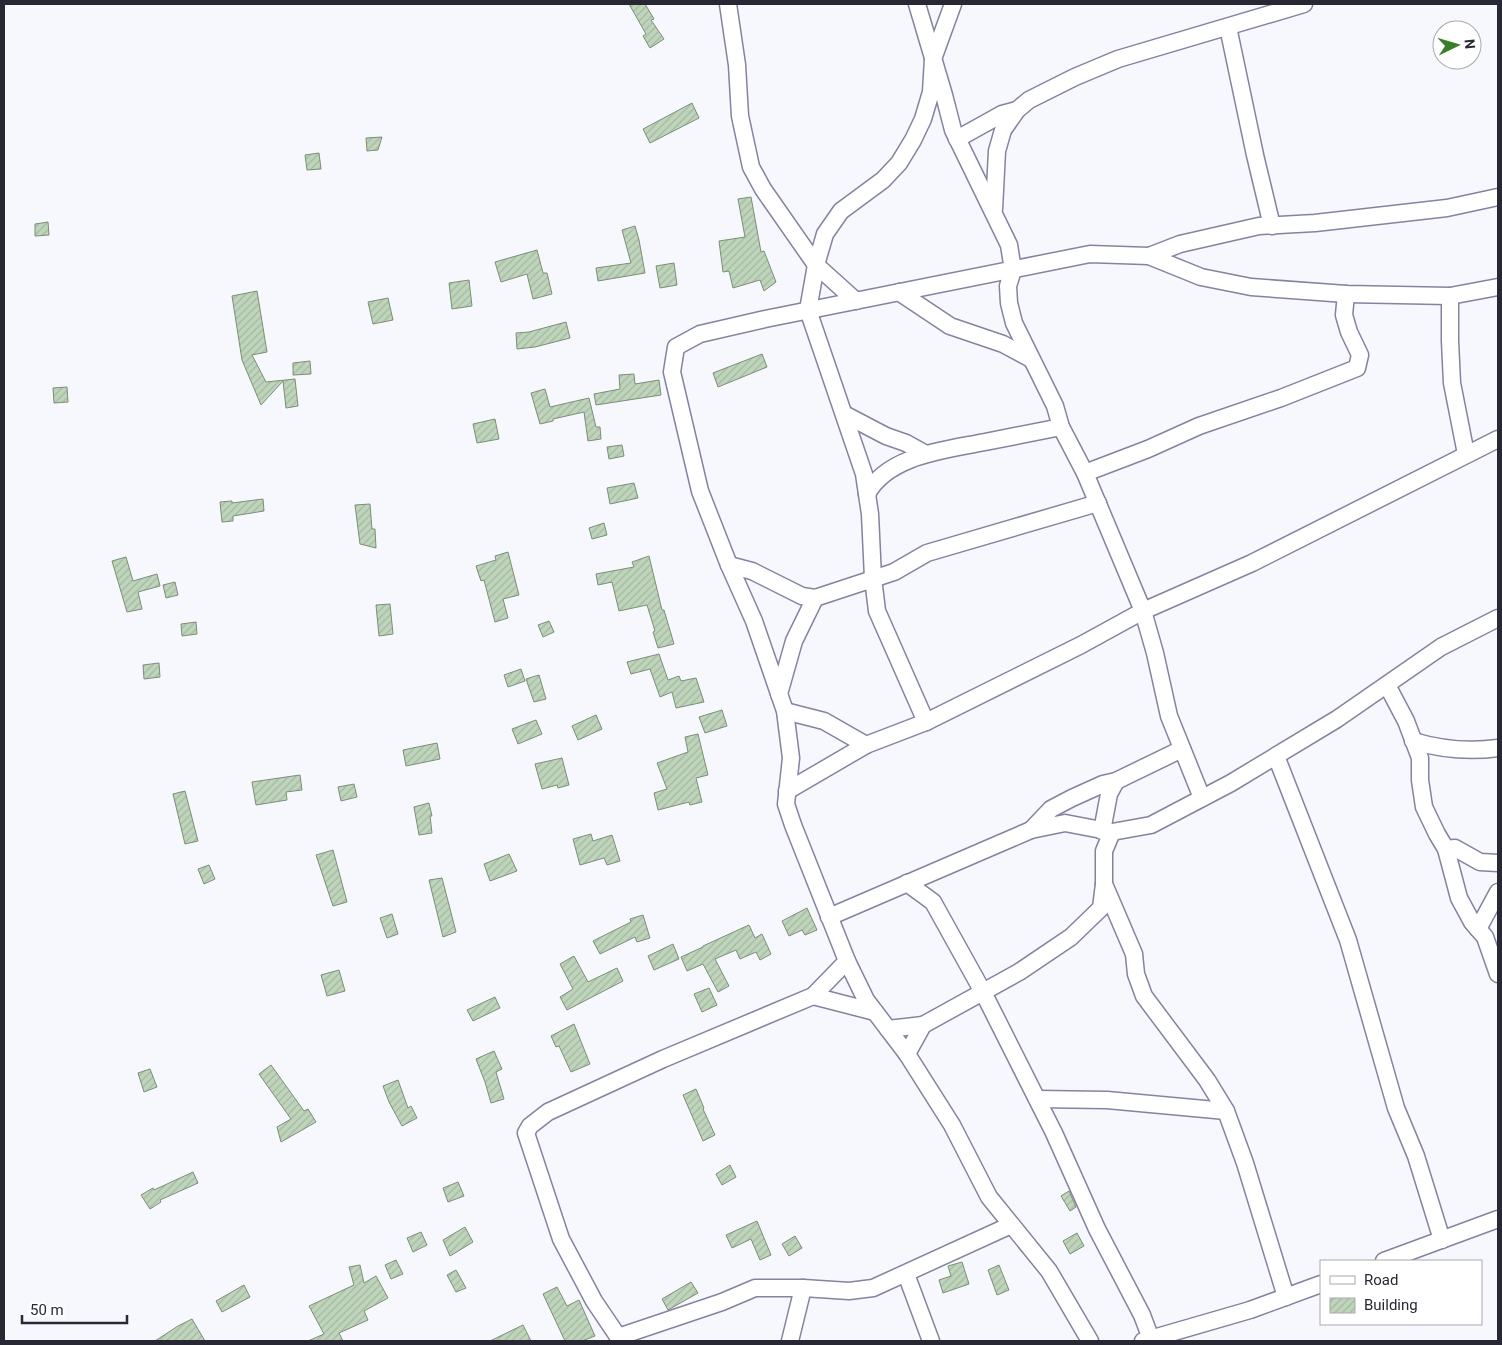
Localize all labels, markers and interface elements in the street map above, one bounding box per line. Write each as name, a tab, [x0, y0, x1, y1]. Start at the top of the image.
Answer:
north arrow	[1432, 20, 1482, 70]
text: N	[1462, 38, 1478, 49]
legend	[1320, 1260, 1482, 1325]
text: Road	[1364, 1271, 1398, 1289]
scale bar	[22, 1292, 128, 1324]
text: Building	[1364, 1296, 1418, 1314]
text: 50 m	[30, 1301, 64, 1319]

